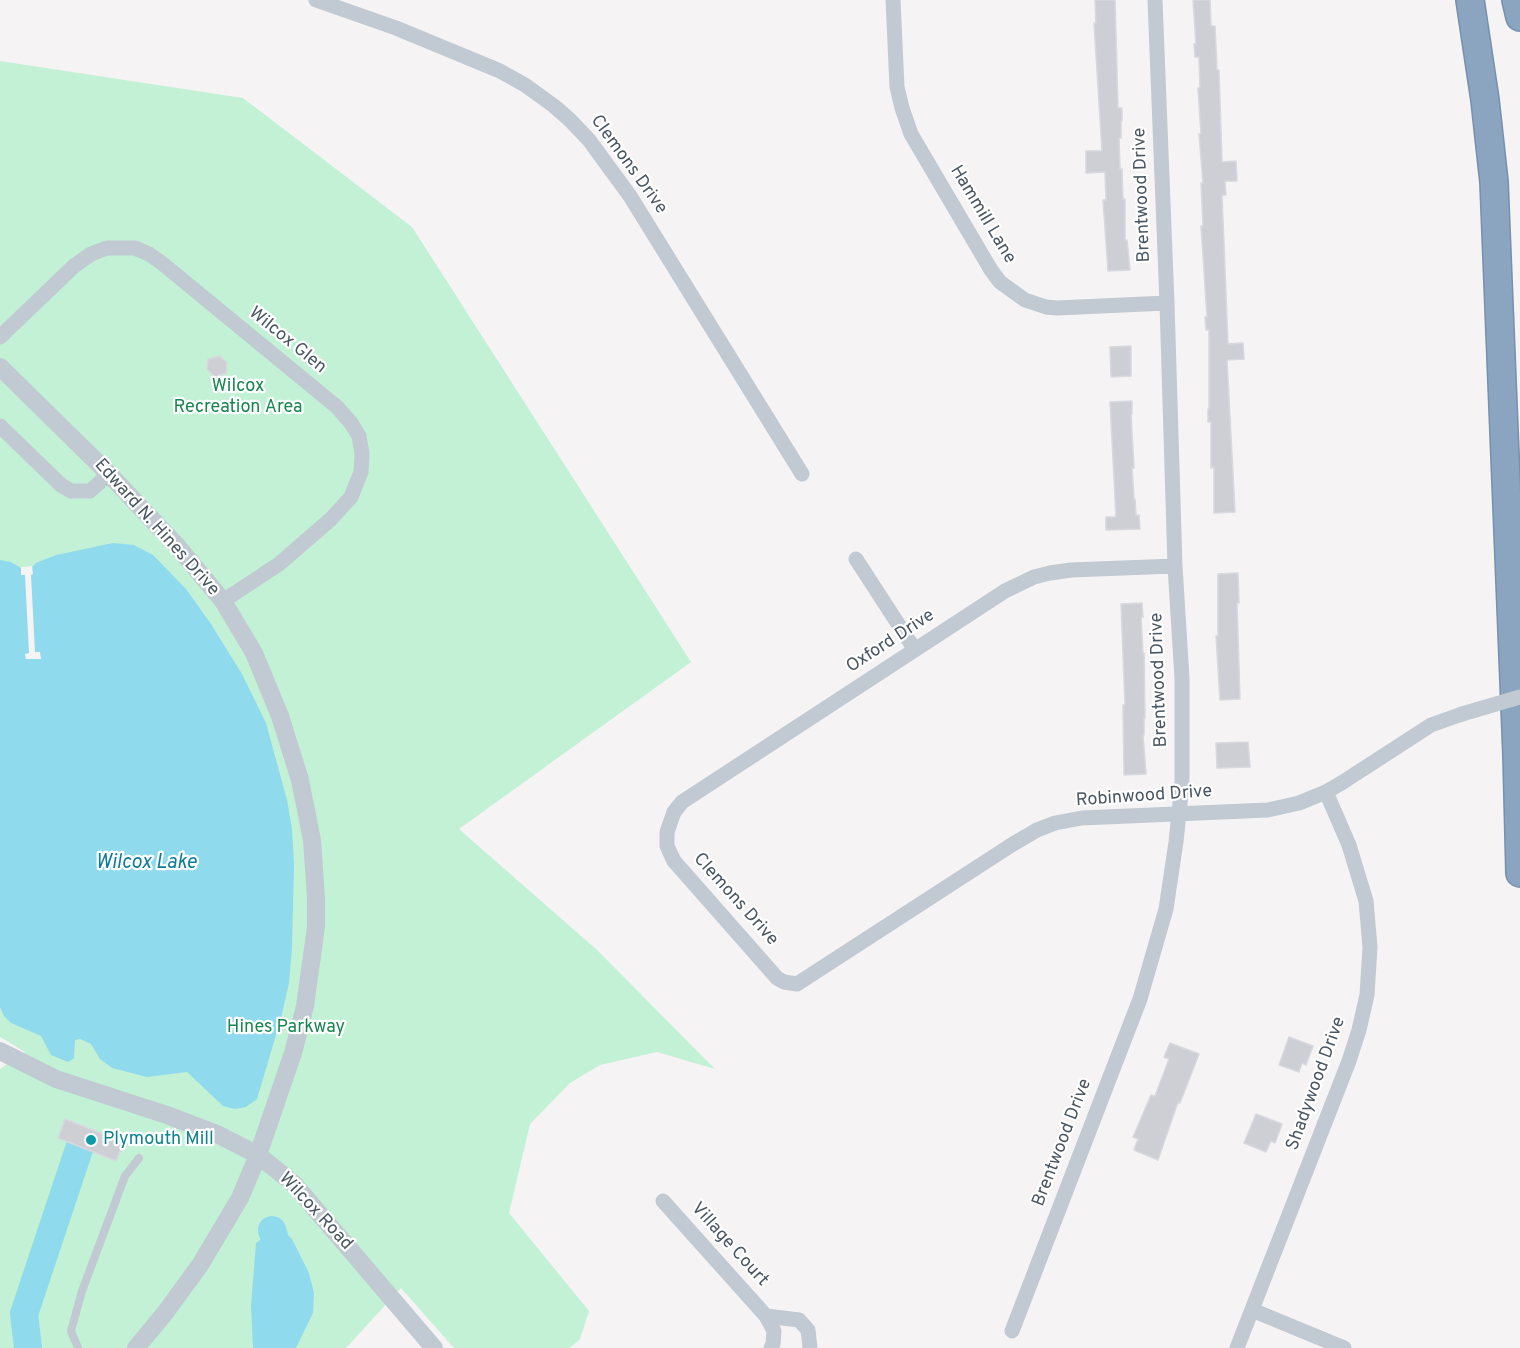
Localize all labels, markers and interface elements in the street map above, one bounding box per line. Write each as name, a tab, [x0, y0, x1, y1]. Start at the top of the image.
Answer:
street label: Clemons Drive	[585, 111, 671, 219]
street label: Brentwood Drive	[1130, 127, 1156, 263]
street label: Hammill Lane	[944, 162, 1020, 268]
street label: Wilcox Glen	[244, 303, 330, 379]
park label: Wilcox Recreation Area	[173, 376, 303, 418]
street label: Edward N. Hines Drive	[89, 455, 223, 601]
street label: Oxford Drive	[843, 605, 939, 679]
street label: Brentwood Drive	[1147, 612, 1173, 748]
street label: Robinwood Drive	[1075, 781, 1213, 813]
street label: Clemons Drive	[688, 849, 782, 951]
water label: Wilcox Lake	[95, 852, 197, 876]
street label: Shadywood Drive	[1283, 1014, 1351, 1154]
park label: Hines Parkway	[227, 1017, 345, 1039]
street label: Brentwood Drive	[1029, 1076, 1097, 1210]
place label: Plymouth Mill	[103, 1129, 214, 1151]
marker: Plymouth Mill	[84, 1133, 98, 1147]
street label: Wilcox Road	[274, 1169, 356, 1255]
street label: Village Court	[686, 1199, 772, 1291]

